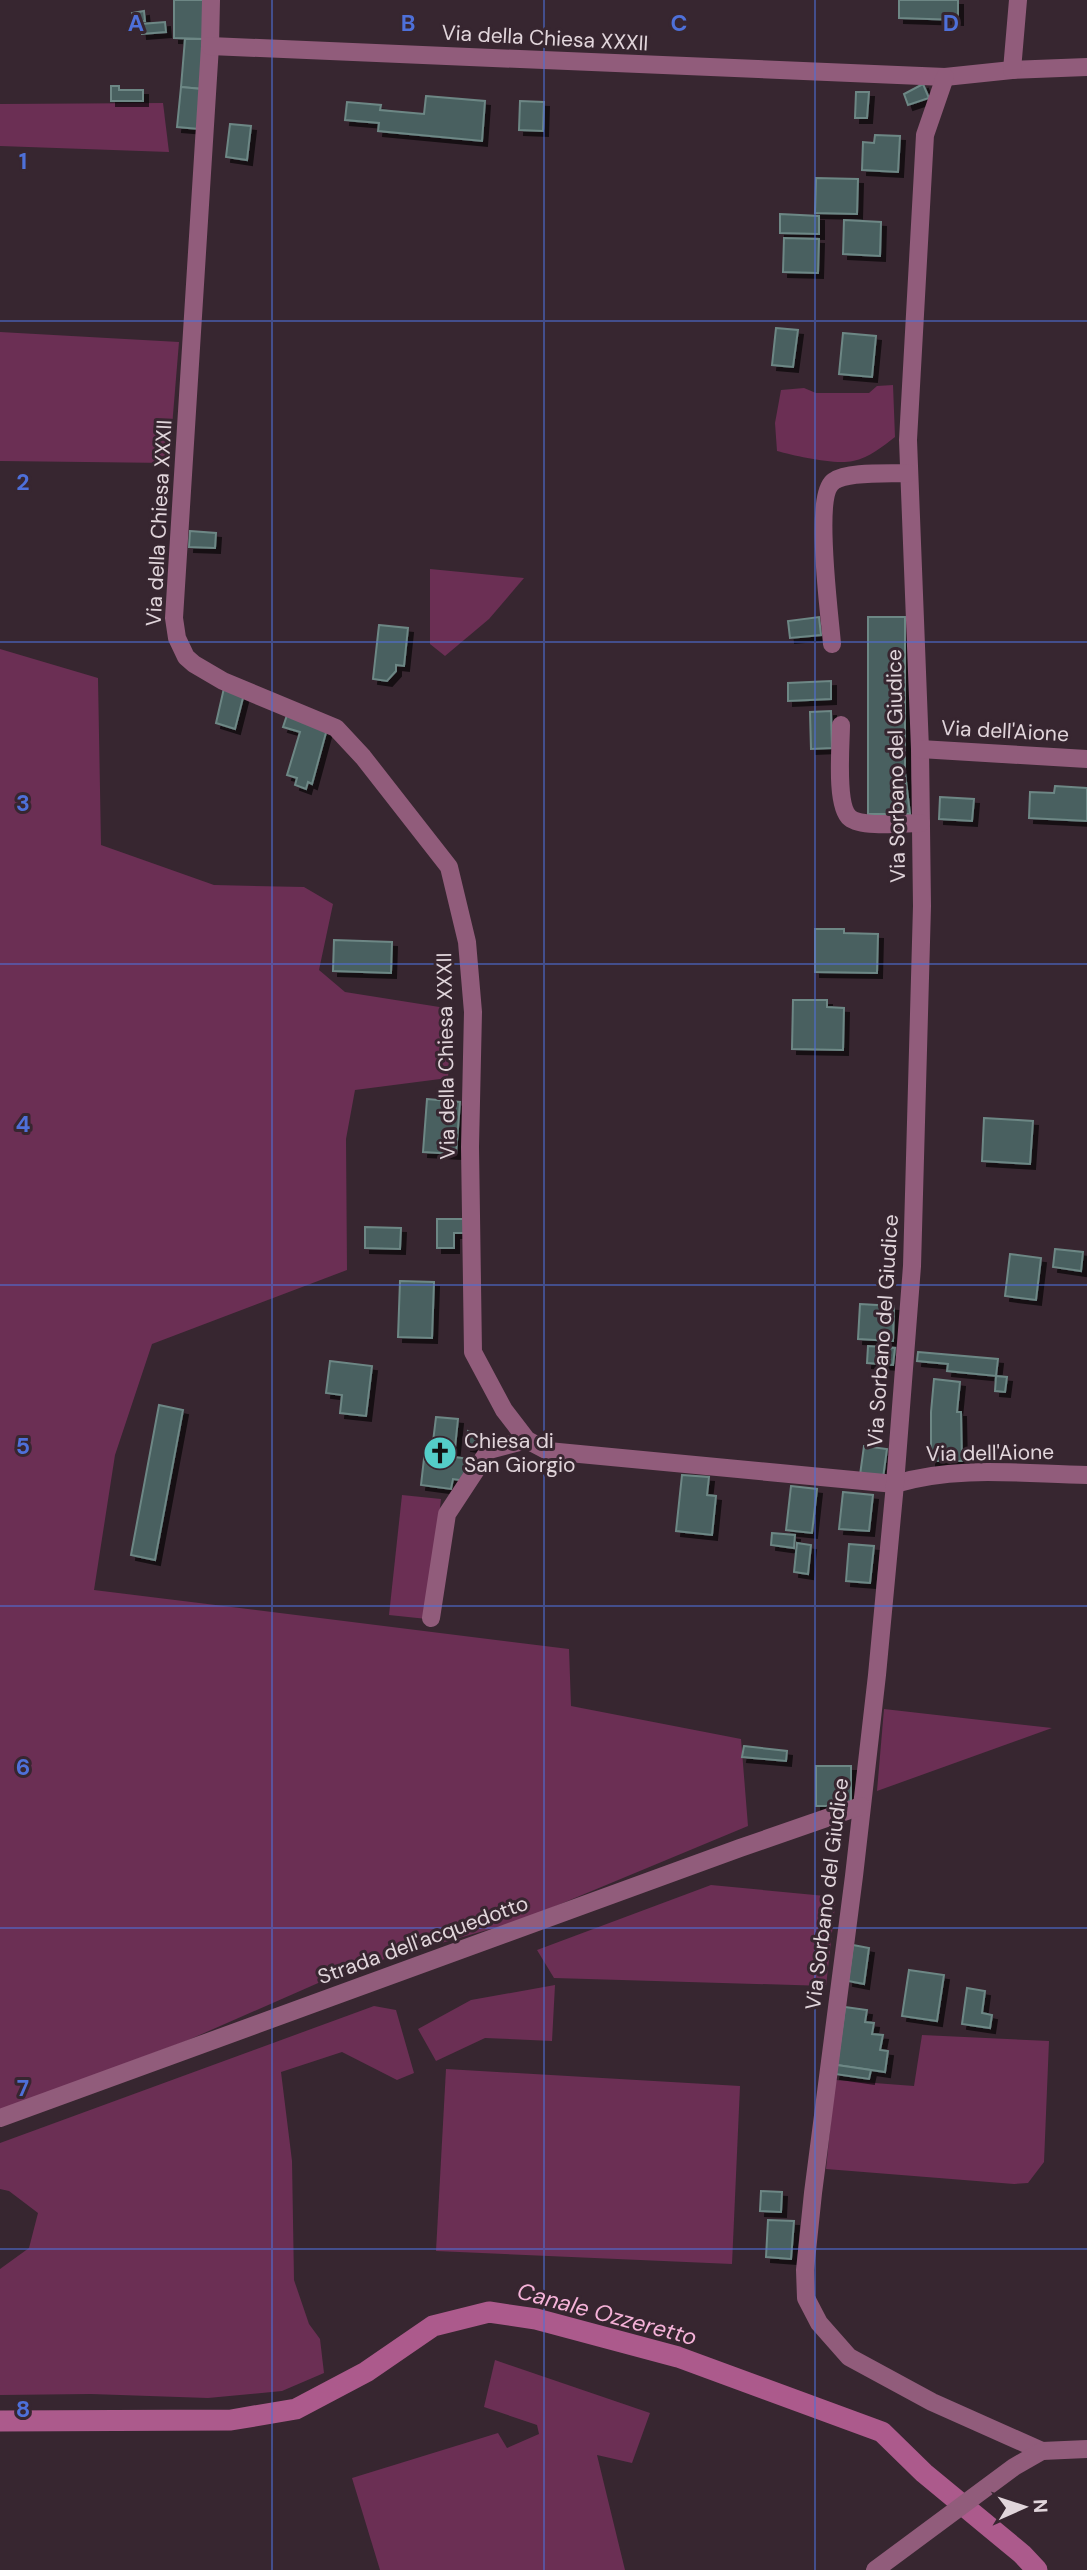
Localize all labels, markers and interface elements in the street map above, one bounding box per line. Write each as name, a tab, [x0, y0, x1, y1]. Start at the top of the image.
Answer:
text: A	[128, 8, 144, 38]
text: B	[401, 8, 415, 38]
text: C	[671, 8, 687, 38]
text: D	[943, 8, 959, 38]
street label: Via della Chiesa XXXII	[441, 19, 649, 57]
text: 1	[19, 146, 27, 176]
street label: Via della Chiesa XXXII	[140, 419, 178, 627]
text: 2	[16, 467, 30, 497]
street label: Via Sorbano del Giudice	[880, 649, 912, 883]
street label: Via dell'Aione	[940, 714, 1070, 748]
text: 3	[16, 788, 30, 818]
street label: Via della Chiesa XXXII	[430, 952, 462, 1160]
text: 4	[16, 1109, 31, 1139]
street label: Via Sorbano del Giudice	[861, 1213, 905, 1449]
place label: Chiesa di San Giorgio	[464, 1427, 575, 1479]
text: 5	[16, 1431, 30, 1461]
church icon: Chiesa di San Giorgio	[421, 1434, 459, 1472]
street label: Via dell'Aione	[926, 1438, 1054, 1468]
text: 6	[16, 1752, 30, 1782]
street label: Via Sorbano del Giudice	[799, 1776, 855, 2012]
street label: Strada dell'acquedotto	[314, 1889, 532, 1991]
text: 7	[17, 2073, 29, 2103]
water label: Canale Ozzeretto	[514, 2276, 700, 2352]
text: 8	[16, 2394, 30, 2424]
north arrow	[989, 2472, 1059, 2542]
text: N	[1028, 2499, 1053, 2514]

